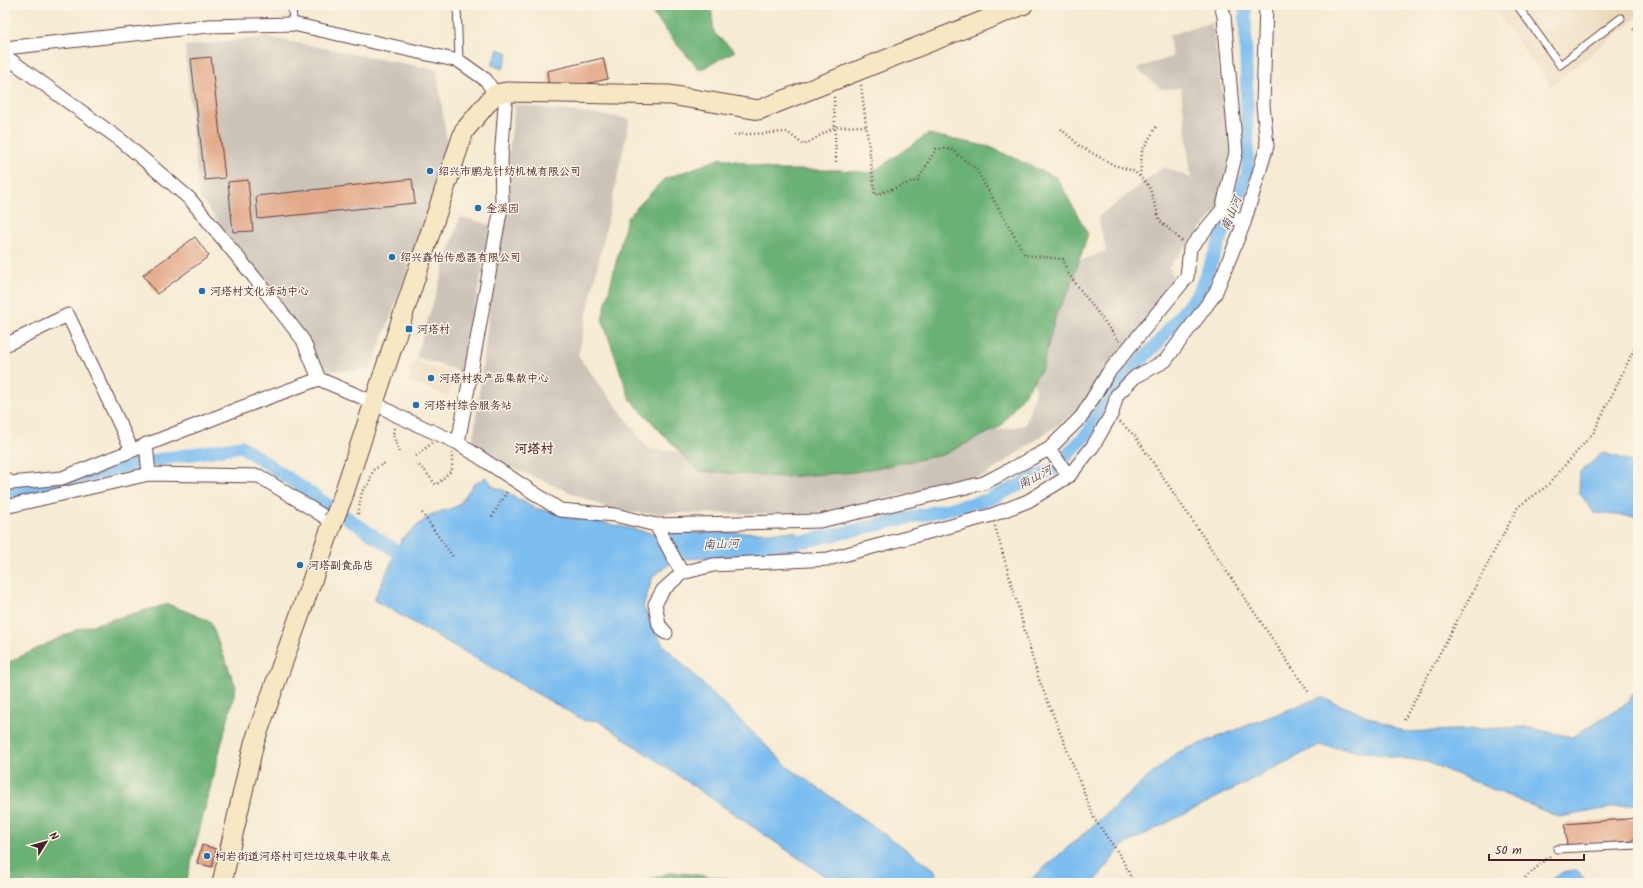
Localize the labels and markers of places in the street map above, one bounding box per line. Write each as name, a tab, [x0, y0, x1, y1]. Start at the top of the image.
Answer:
place label: 绍兴市鹏龙针纺机械有限公司	[438, 163, 581, 181]
marker: 绍兴市鹏龙针纺机械有限公司	[425, 166, 435, 176]
place label: 金溪园	[486, 200, 519, 218]
marker: 金溪园	[473, 203, 483, 213]
place label: 绍兴鑫怡传感器有限公司	[400, 249, 521, 267]
marker: 绍兴鑫怡传感器有限公司	[387, 252, 397, 262]
place label: 河塔村文化活动中心	[210, 283, 309, 301]
marker: 河塔村文化活动中心	[197, 286, 207, 296]
place label: 河塔村	[417, 321, 450, 339]
marker: 河塔村	[404, 324, 414, 334]
place label: 河塔村农产品集散中心	[439, 370, 549, 388]
marker: 河塔村农产品集散中心	[426, 373, 436, 383]
place label: 河塔村综合服务站	[424, 397, 512, 415]
marker: 河塔村综合服务站	[411, 400, 421, 410]
place label: 河塔副食品店	[308, 557, 374, 575]
marker: 河塔副食品店	[295, 560, 305, 570]
place label: 柯岩街道河塔村可烂垃圾集中收集点	[215, 848, 391, 866]
marker: 柯岩街道河塔村可烂垃圾集中收集点	[202, 851, 212, 861]

